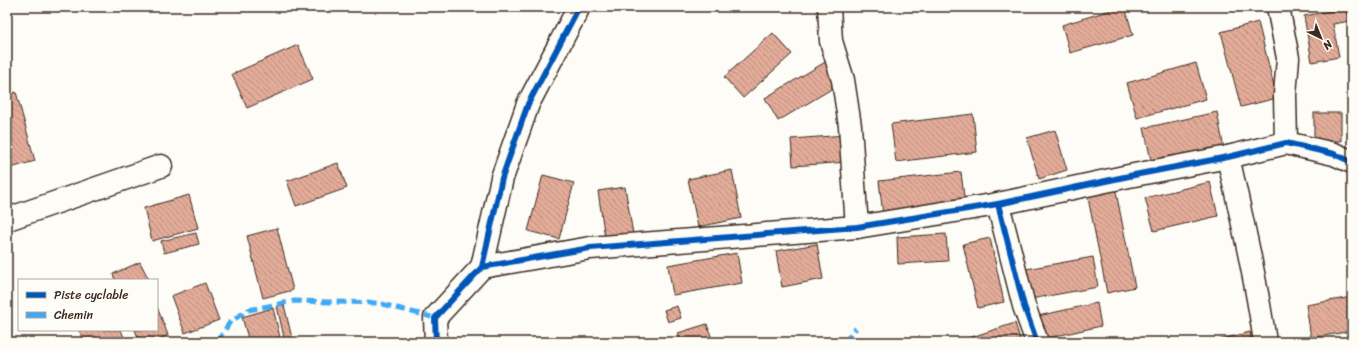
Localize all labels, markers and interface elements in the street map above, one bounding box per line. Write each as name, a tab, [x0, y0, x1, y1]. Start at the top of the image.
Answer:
north arrow	[1301, 18, 1341, 58]
text: N	[1318, 35, 1337, 55]
legend	[18, 279, 158, 331]
text: Piste cyclable	[54, 284, 128, 306]
text: Chemin	[54, 304, 93, 326]

